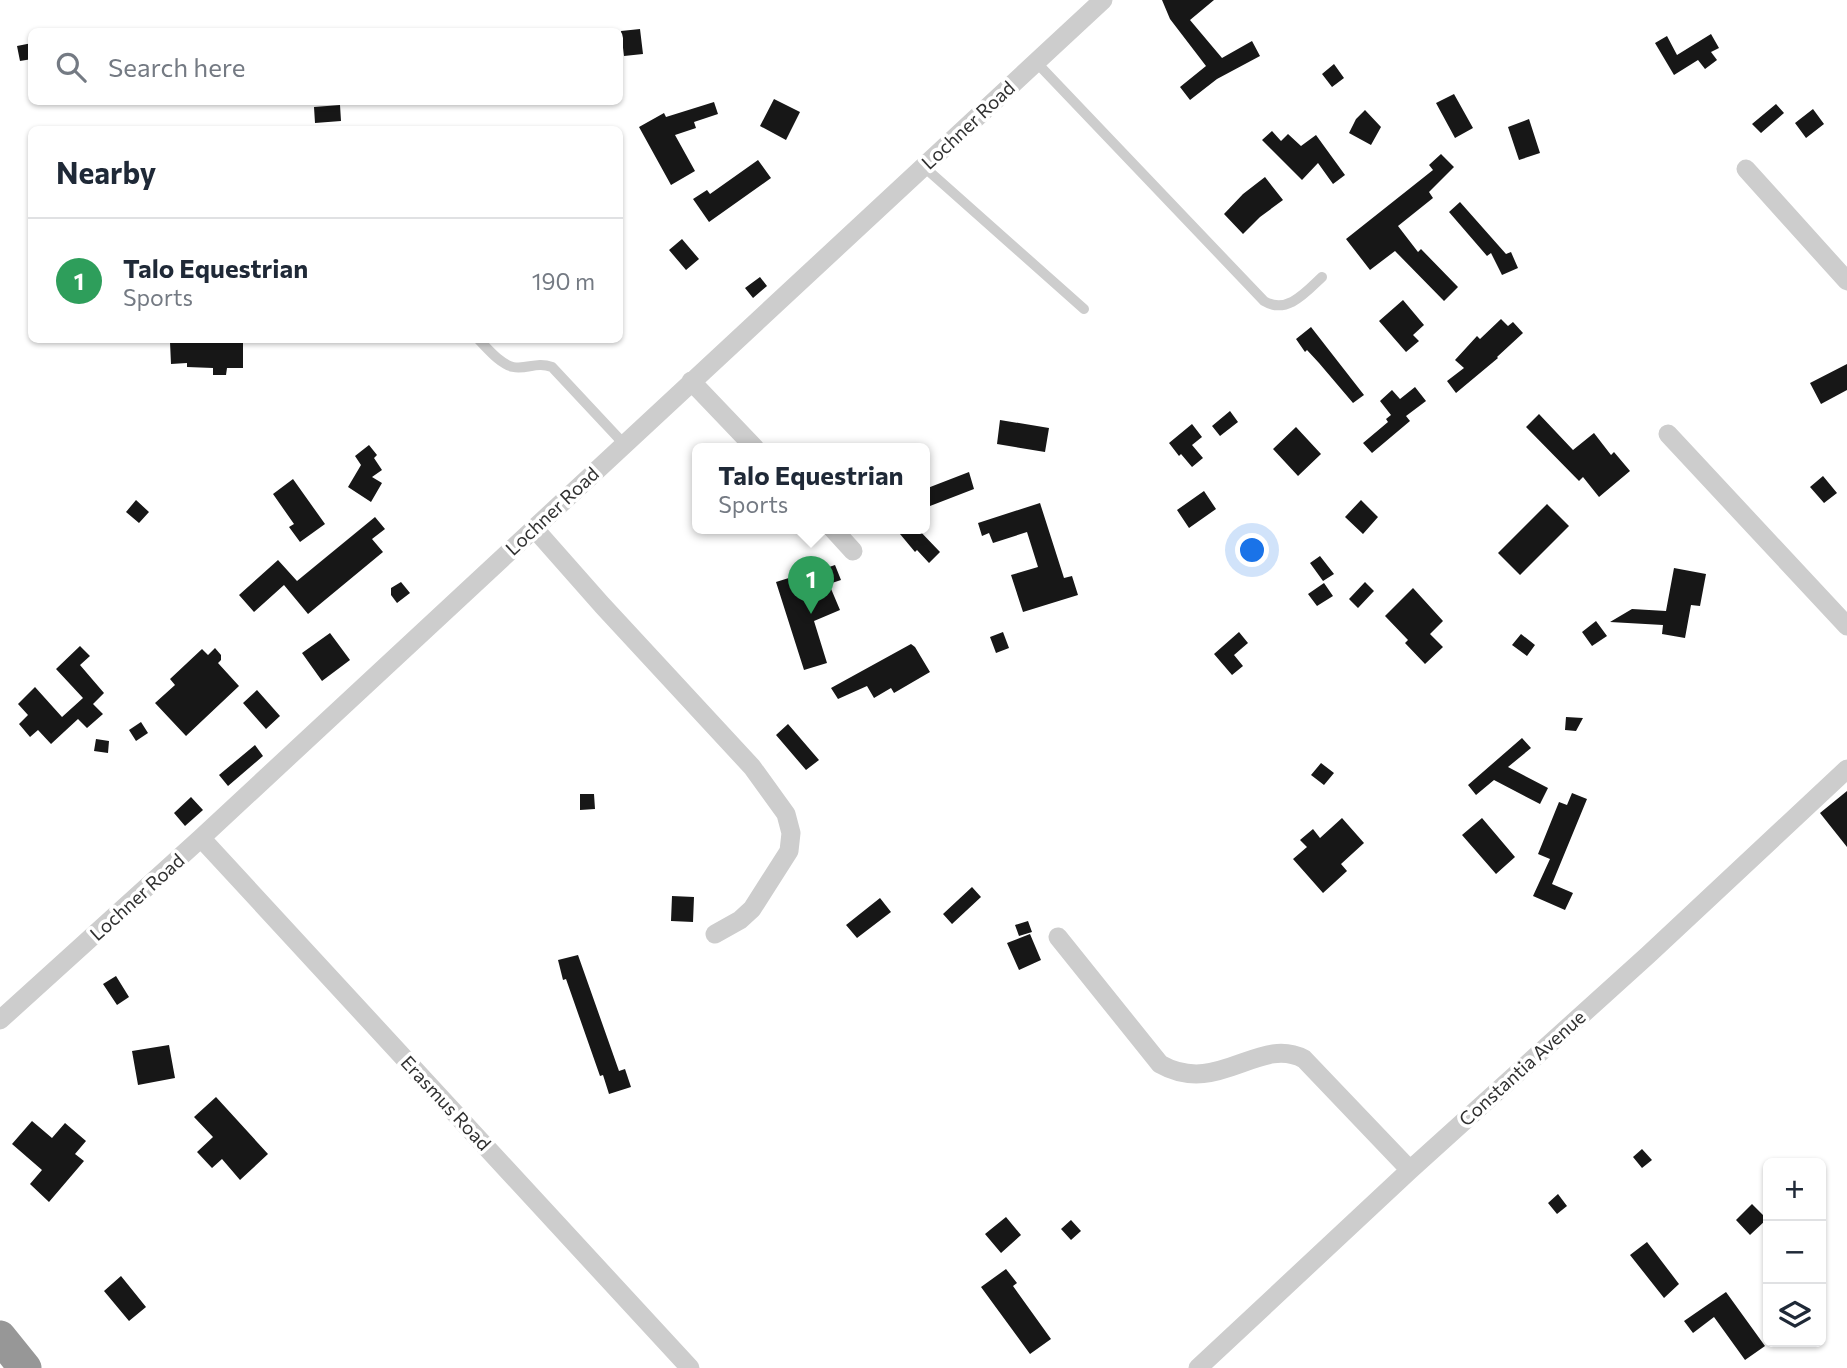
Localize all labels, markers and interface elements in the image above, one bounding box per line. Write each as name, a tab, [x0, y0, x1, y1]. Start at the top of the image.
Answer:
search box	[28, 28, 623, 105]
icon: search	[52, 48, 90, 86]
text: Search here	[108, 51, 246, 82]
street label: Lochner Road	[916, 76, 1019, 174]
text: Nearby	[56, 153, 156, 190]
text: Talo Equestrian	[123, 252, 308, 283]
text: 1	[74, 267, 84, 295]
text: 190 m	[532, 267, 595, 295]
text: Sports	[123, 283, 193, 311]
popup	[692, 443, 930, 534]
text: Talo Equestrian	[718, 459, 904, 490]
street label: Lochner Road	[500, 462, 603, 560]
text: Sports	[718, 490, 788, 518]
your location	[1235, 533, 1269, 567]
pin: 1	[788, 556, 834, 614]
street label: Lochner Road	[85, 848, 189, 945]
street label: Constantia Avenue	[1454, 1005, 1590, 1130]
street label: Erasmus Road	[397, 1051, 496, 1155]
map controls	[1763, 1158, 1826, 1347]
button: +	[1763, 1158, 1826, 1221]
button: −	[1763, 1221, 1826, 1284]
button: layers	[1763, 1284, 1826, 1347]

